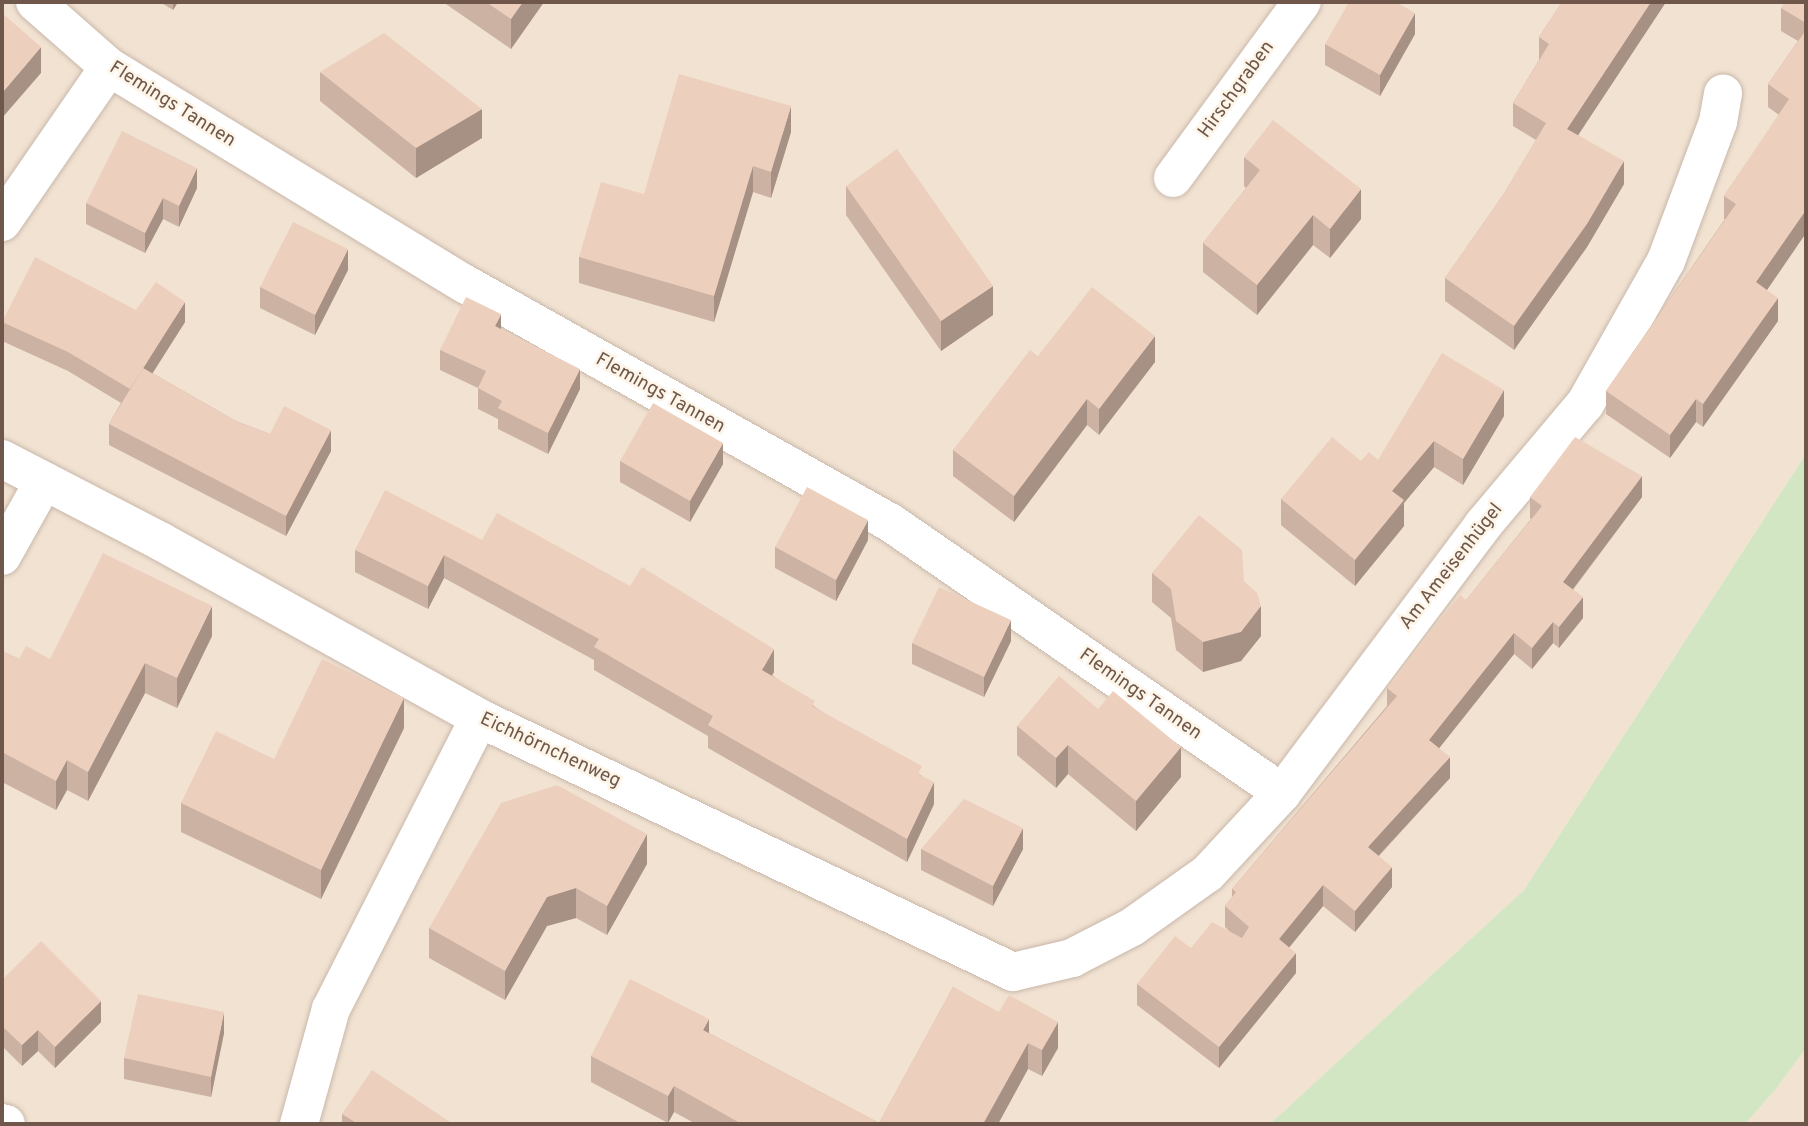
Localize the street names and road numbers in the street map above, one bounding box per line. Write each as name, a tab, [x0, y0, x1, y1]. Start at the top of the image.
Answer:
street label: Hirschgraben	[1194, 37, 1280, 143]
street label: Flemings Tannen	[104, 57, 240, 153]
street label: Flemings Tannen	[591, 349, 729, 439]
street label: Am Ameisenhügel	[1395, 499, 1509, 635]
street label: Flemings Tannen	[1074, 644, 1206, 746]
street label: Eichhörnchenweg	[476, 708, 624, 794]

